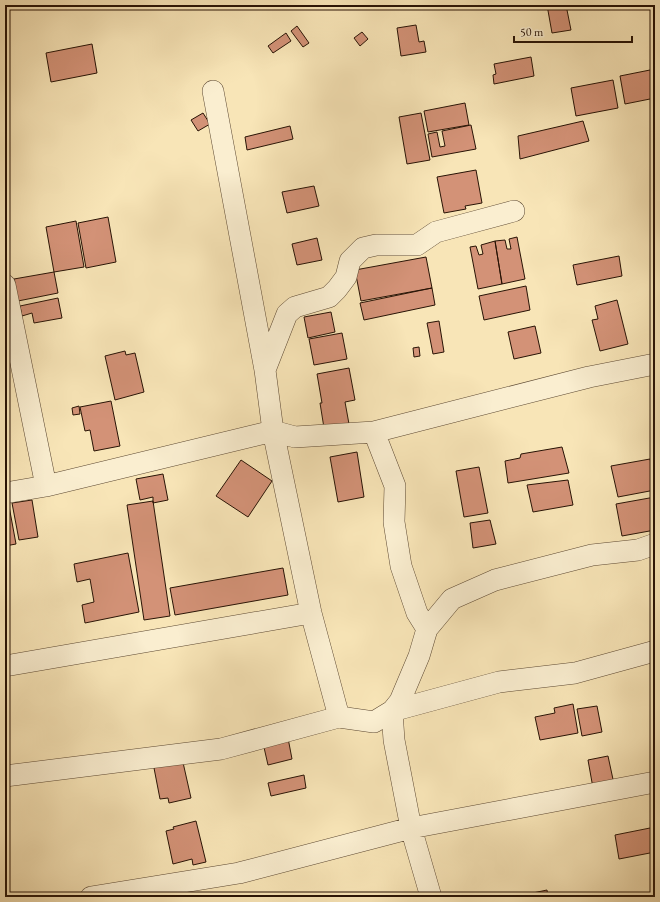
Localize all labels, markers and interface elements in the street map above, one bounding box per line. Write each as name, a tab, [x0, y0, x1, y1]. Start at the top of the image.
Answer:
scale bar	[514, 18, 632, 44]
text: 50 m	[520, 24, 544, 40]

